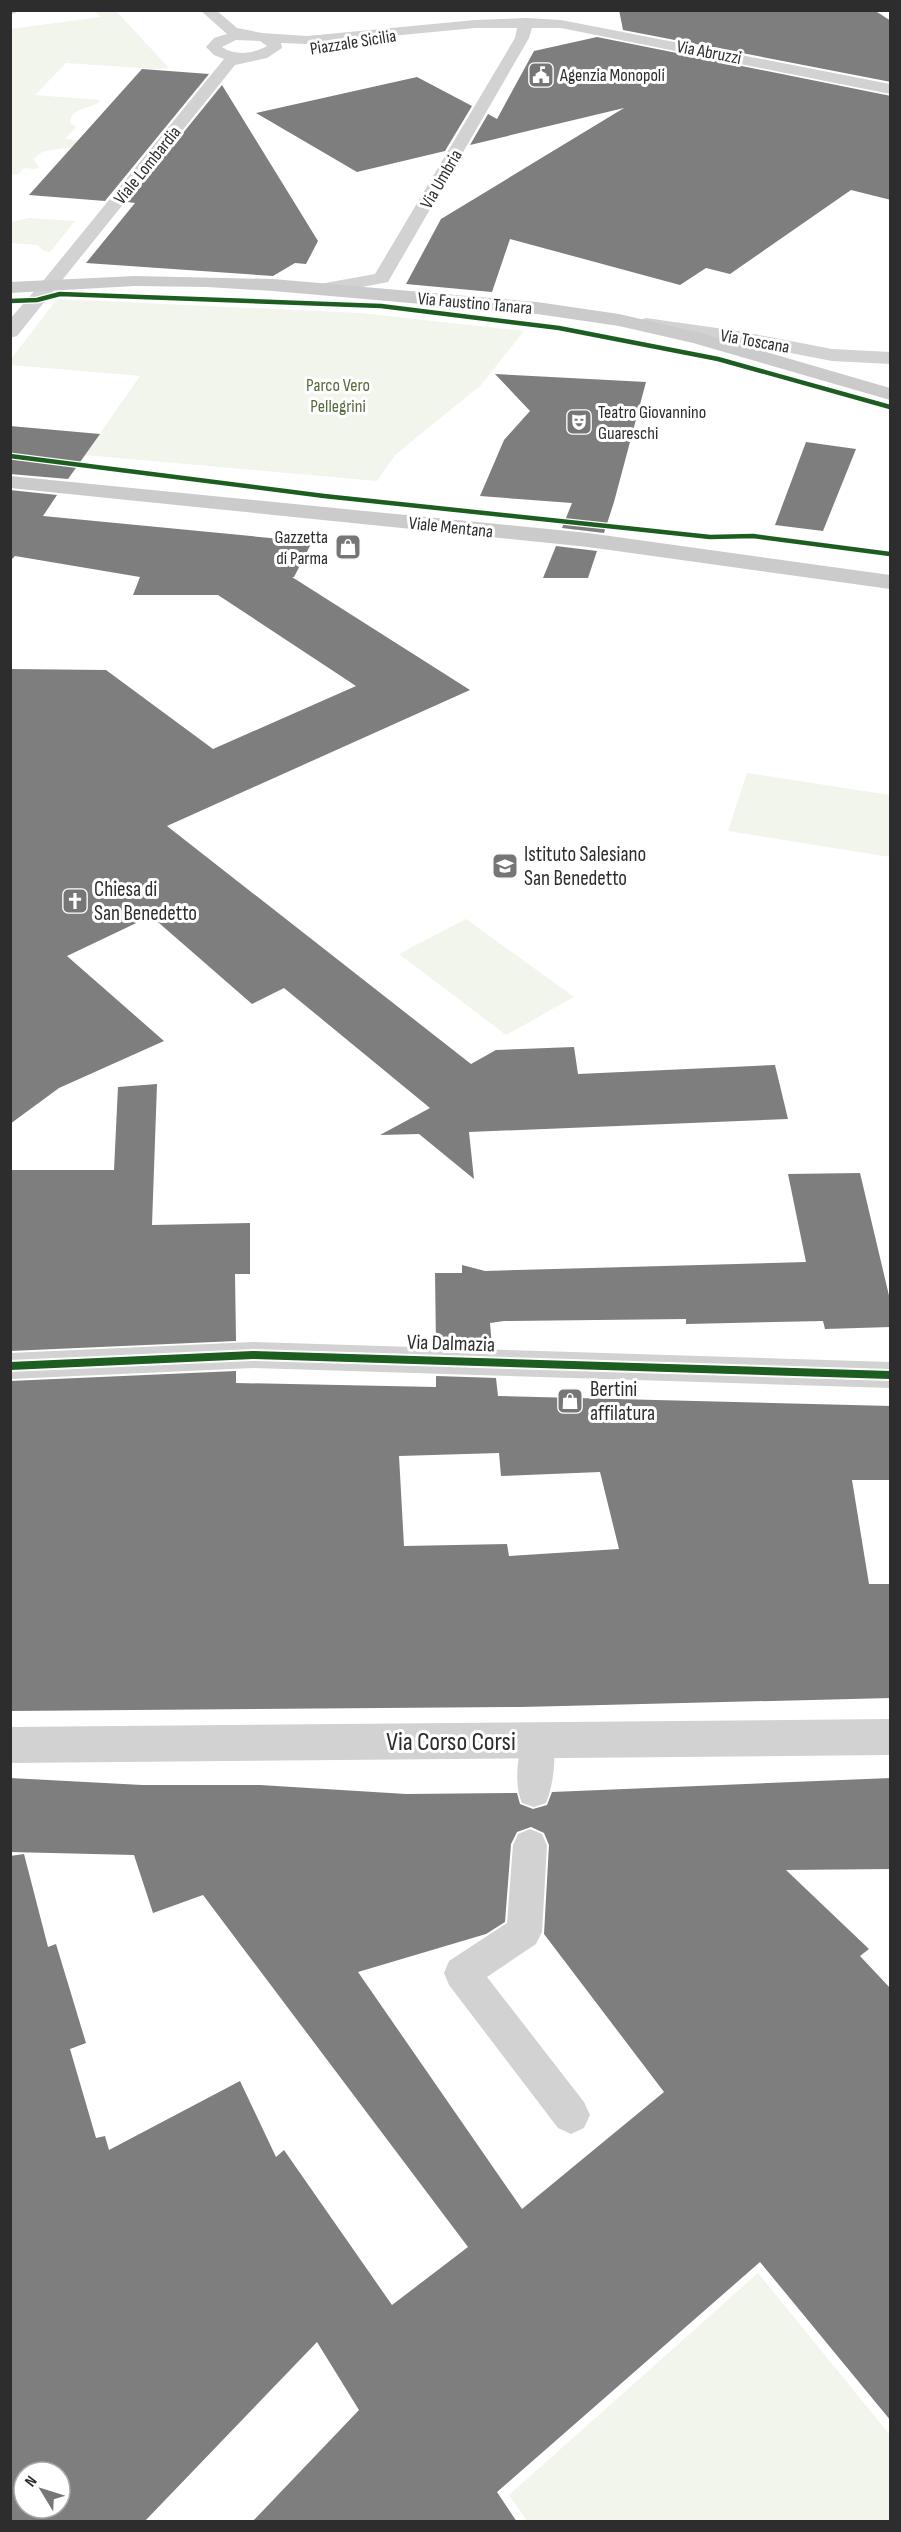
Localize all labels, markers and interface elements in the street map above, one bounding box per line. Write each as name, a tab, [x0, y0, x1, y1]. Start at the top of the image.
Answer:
street label: Piazzale Sicilia	[309, 25, 398, 60]
street label: Via Abruzzi	[675, 36, 743, 69]
public building icon: Agenzia Monopoli	[526, 60, 556, 90]
place label: Agenzia Monopoli	[559, 65, 665, 86]
street label: Viale Lombardia	[110, 122, 185, 209]
street label: Via Umbria	[416, 146, 467, 212]
street label: Via Faustino Tanara	[417, 288, 533, 319]
street label: Via Toscana	[719, 325, 791, 358]
park label: Parco Vero Pellegrini	[306, 375, 370, 417]
place label: Teatro Giovannino Guareschi	[598, 402, 706, 444]
theatre icon: Teatro Giovannino Guareschi	[564, 407, 594, 437]
street label: Viale Mentana	[408, 513, 494, 542]
place label: Gazzetta di Parma	[275, 527, 328, 569]
shop icon: Gazzetta di Parma	[333, 532, 363, 562]
place label: Istituto Salesiano San Benedetto	[524, 842, 646, 891]
school or university icon: Istituto Salesiano San Benedetto	[490, 851, 520, 881]
place label: Chiesa di San Benedetto	[94, 877, 197, 926]
church icon: Chiesa di San Benedetto	[60, 886, 90, 916]
street label: Via Dalmazia	[407, 1329, 495, 1358]
place label: Bertini affilatura	[590, 1377, 655, 1426]
shop icon: Bertini affilatura	[555, 1386, 585, 1416]
street label: Via Corso Corsi	[386, 1727, 516, 1758]
north arrow	[12, 2460, 72, 2520]
text: N	[21, 2472, 41, 2491]

